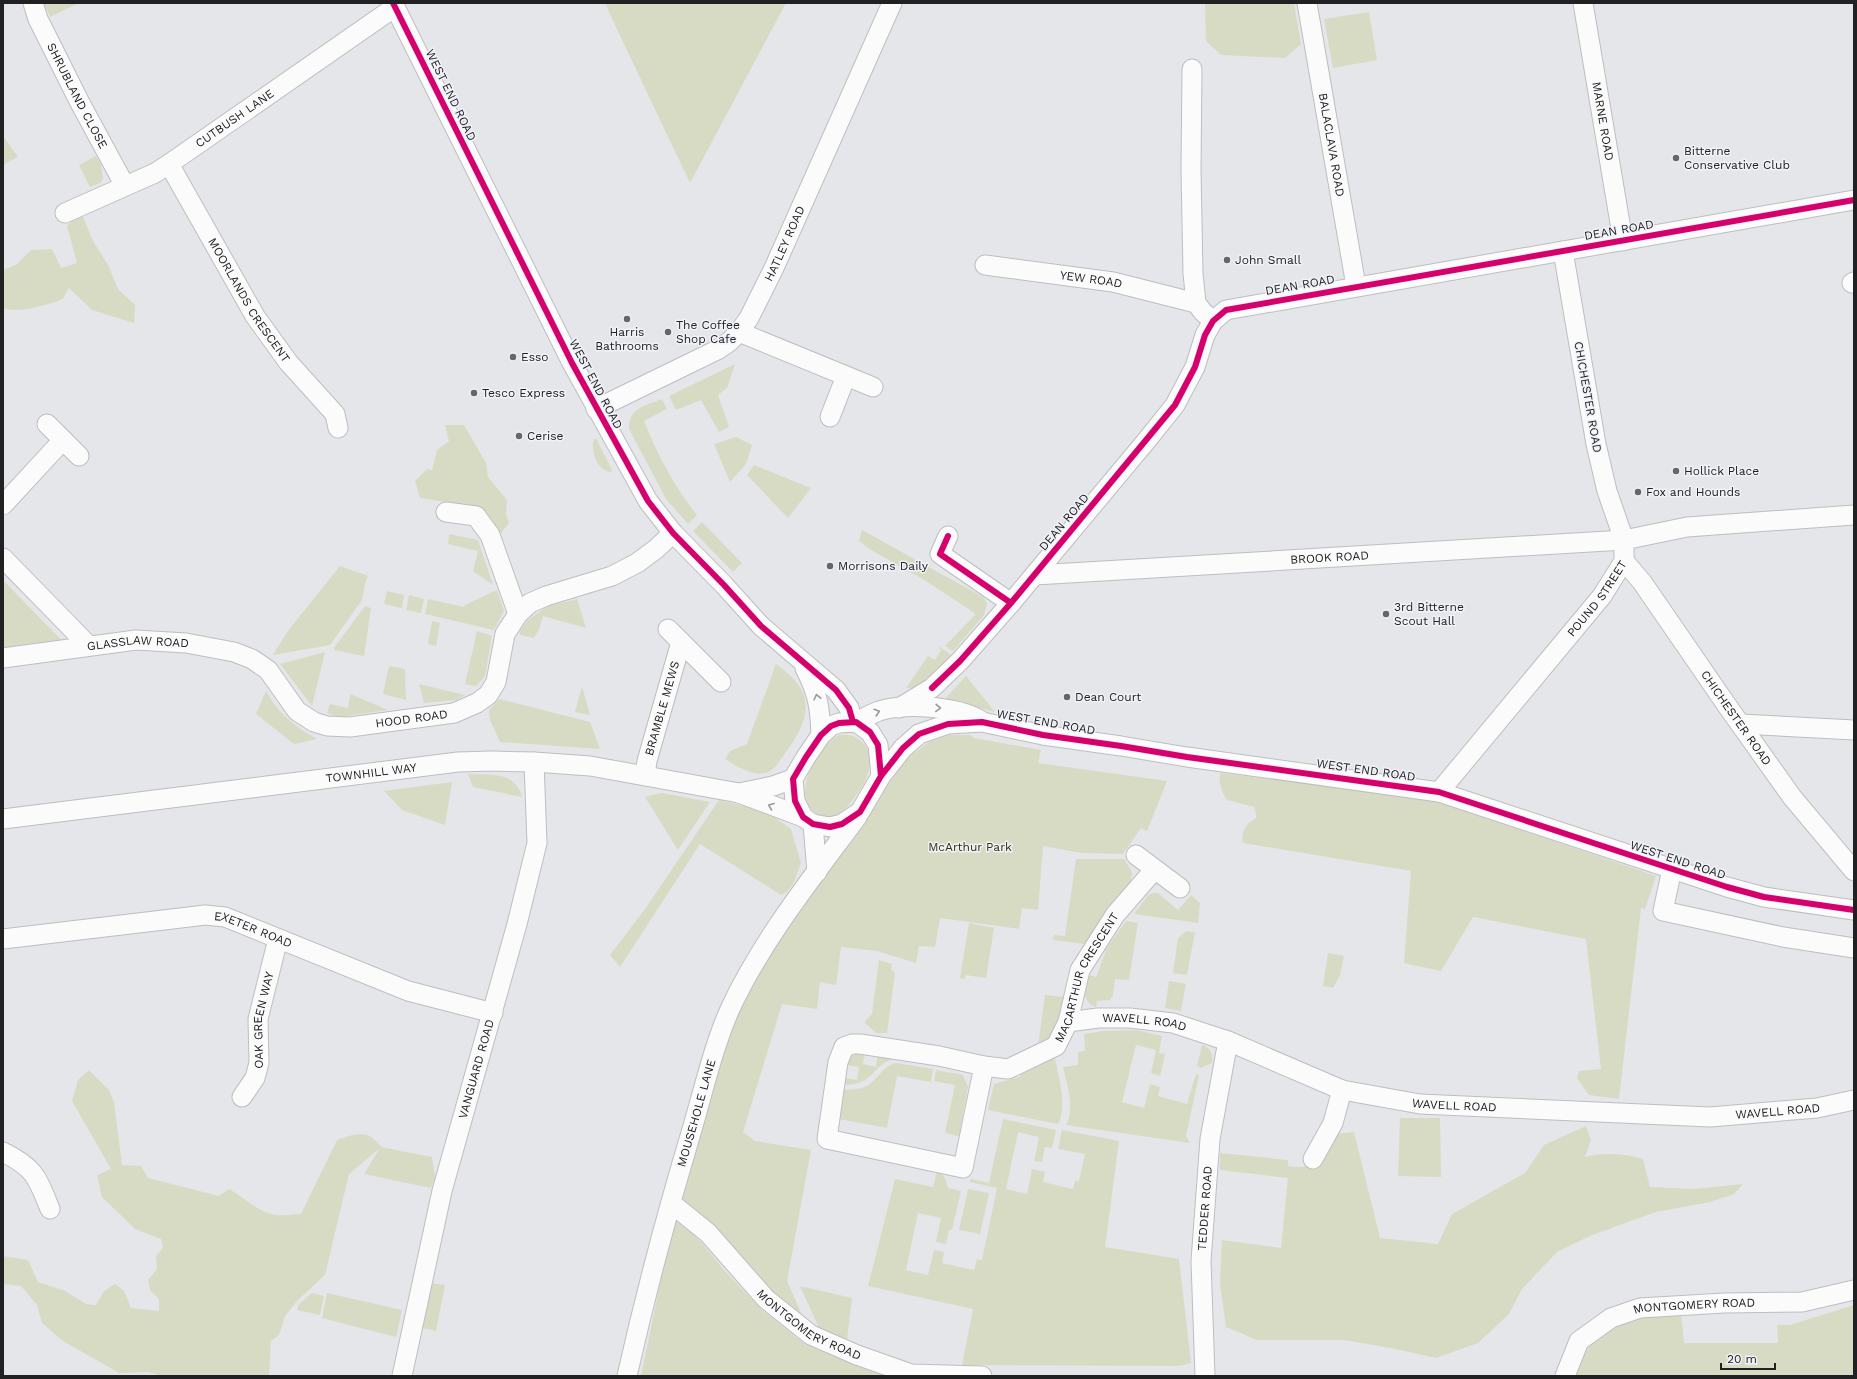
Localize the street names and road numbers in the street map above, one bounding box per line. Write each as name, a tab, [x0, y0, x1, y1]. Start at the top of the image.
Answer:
street label: SHRUBLAND CLOSE	[44, 41, 111, 151]
street label: WEST END ROAD	[423, 47, 479, 143]
street label: MARNE ROAD	[1589, 81, 1616, 162]
street label: CUTBUSH LANE	[193, 86, 277, 151]
street label: BALACLAVA ROAD	[1316, 92, 1347, 198]
street label: HATLEY ROAD	[761, 204, 808, 284]
street label: DEAN ROAD	[1583, 217, 1655, 243]
street label: MOORLANDS CRESCENT	[205, 235, 293, 365]
street label: YEW ROAD	[1059, 268, 1124, 291]
street label: DEAN ROAD	[1264, 272, 1336, 298]
street label: WEST END ROAD	[566, 337, 626, 431]
street label: CHICHESTER ROAD	[1571, 340, 1605, 454]
street label: DEAN ROAD	[1036, 491, 1092, 553]
street label: BROOK ROAD	[1290, 548, 1369, 567]
street label: POUND STREET	[1564, 558, 1630, 639]
street label: GLASSLAW ROAD	[86, 633, 189, 654]
street label: BRAMBLE MEWS	[642, 659, 682, 757]
street label: CHICHESTER ROAD	[1698, 668, 1774, 768]
street label: WEST END ROAD	[996, 706, 1096, 738]
street label: HOOD ROAD	[375, 707, 448, 731]
street label: WEST END ROAD	[1316, 756, 1416, 784]
street label: TOWNHILL WAY	[325, 760, 418, 786]
street label: WEST END ROAD	[1628, 838, 1728, 882]
street label: EXETER ROAD	[213, 909, 294, 950]
street label: MACARTHUR CRESCENT	[1052, 910, 1122, 1045]
street label: OAK GREEN WAY	[251, 970, 277, 1070]
street label: WAVELL ROAD	[1102, 1011, 1188, 1034]
street label: VANGUARD ROAD	[456, 1018, 497, 1120]
street label: MOUSEHOLE LANE	[674, 1057, 719, 1169]
street label: WAVELL ROAD	[1411, 1096, 1497, 1114]
street label: WAVELL ROAD	[1735, 1101, 1821, 1122]
street label: TEDDER ROAD	[1195, 1165, 1215, 1251]
street label: MONTGOMERY ROAD	[754, 1286, 863, 1363]
street label: MONTGOMERY ROAD	[1631, 1296, 1755, 1317]

